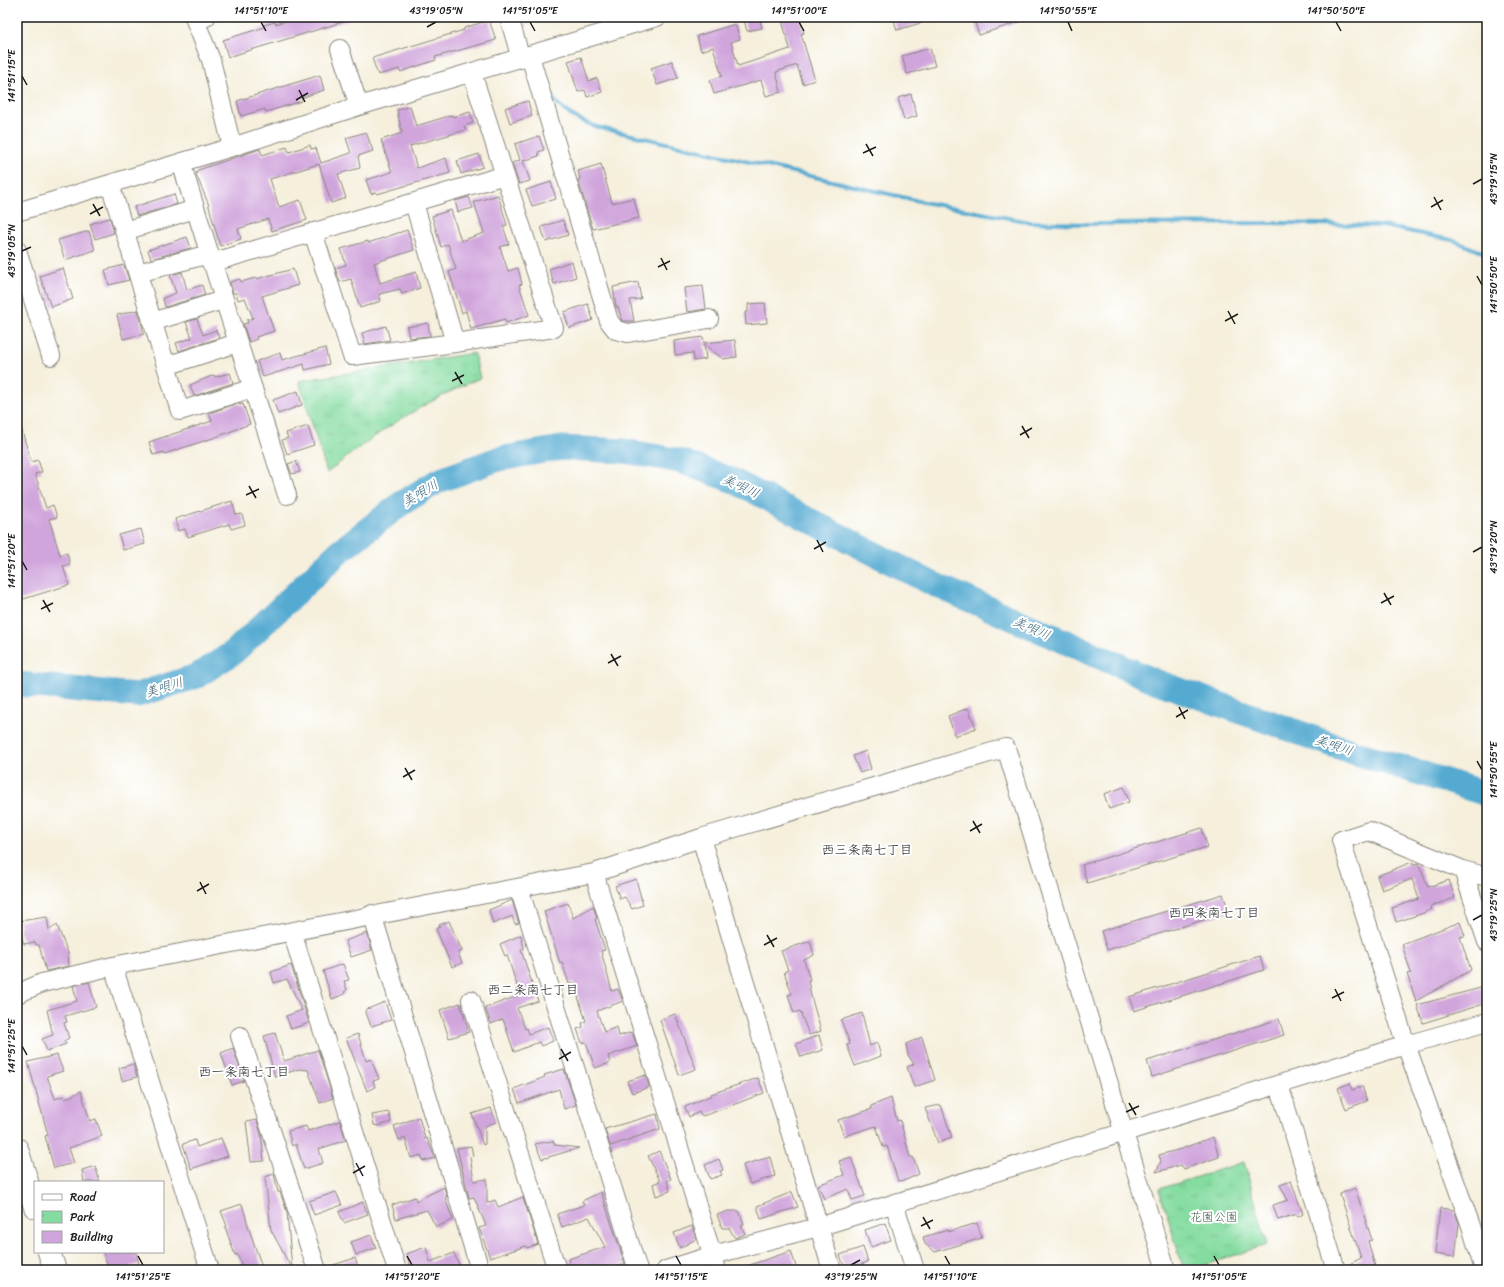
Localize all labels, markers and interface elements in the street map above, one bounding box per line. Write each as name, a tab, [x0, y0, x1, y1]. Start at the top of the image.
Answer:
text: 141°51'10"E	[234, 2, 289, 20]
text: 43°19'05"N	[409, 2, 463, 20]
text: 141°51'05"E	[502, 2, 559, 20]
text: 141°51'00"E	[771, 2, 828, 20]
text: 141°50'55"E	[1039, 2, 1098, 20]
text: 141°50'50"E	[1307, 2, 1366, 20]
text: 141°51'15"E	[3, 48, 21, 103]
text: 43°19'15"N	[1485, 153, 1503, 205]
text: 43°19'05"N	[3, 224, 21, 278]
text: 141°50'50"E	[1485, 255, 1503, 314]
water label: 美唄川	[718, 467, 764, 505]
water label: 美唄川	[397, 473, 443, 513]
text: 43°19'20"N	[1485, 520, 1503, 574]
text: 141°51'20"E	[3, 532, 21, 589]
water label: 美唄川	[1010, 610, 1054, 646]
water label: 美唄川	[142, 670, 186, 704]
water label: 美唄川	[1312, 728, 1356, 762]
text: 141°50'55"E	[1485, 740, 1503, 799]
district label: 西三条南七丁目	[821, 838, 913, 861]
text: 43°19'25"N	[1485, 888, 1503, 942]
district label: 西四条南七丁目	[1168, 901, 1260, 924]
district label: 西二条南七丁目	[487, 978, 579, 1001]
text: 141°51'25"E	[3, 1017, 21, 1073]
district label: 西一条南七丁目	[198, 1060, 290, 1083]
legend	[34, 1181, 164, 1253]
text: Road	[70, 1186, 97, 1208]
text: Park	[70, 1206, 95, 1228]
park label: 花園公園	[1190, 1206, 1238, 1228]
text: Building	[70, 1226, 113, 1248]
text: 141°51'25"E	[116, 1268, 172, 1286]
text: 141°51'20"E	[384, 1268, 441, 1286]
text: 141°51'15"E	[654, 1268, 709, 1286]
text: 43°19'25"N	[824, 1268, 878, 1286]
text: 141°51'10"E	[923, 1268, 978, 1286]
text: 141°51'05"E	[1191, 1268, 1248, 1286]

